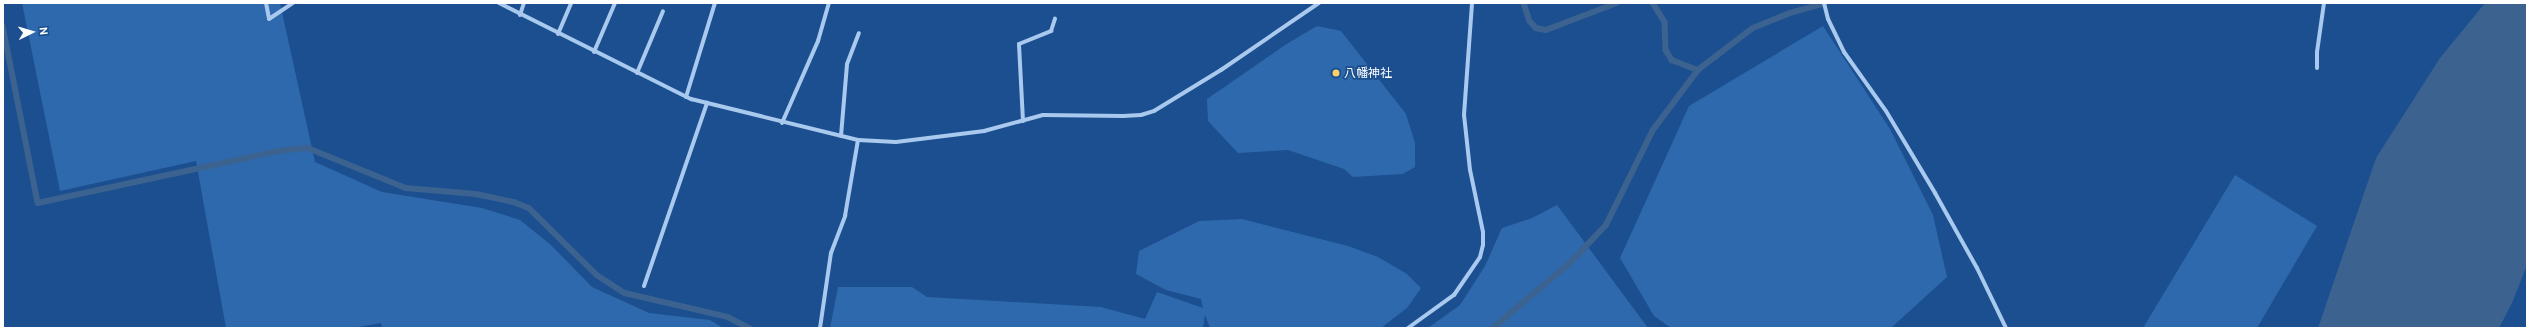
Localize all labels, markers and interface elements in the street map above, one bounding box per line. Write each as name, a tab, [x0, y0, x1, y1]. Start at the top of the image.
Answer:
north arrow	[12, 12, 52, 52]
text: N	[38, 26, 50, 36]
place label: 八幡神社	[1344, 66, 1392, 80]
marker: 八幡神社	[1331, 68, 1341, 78]

